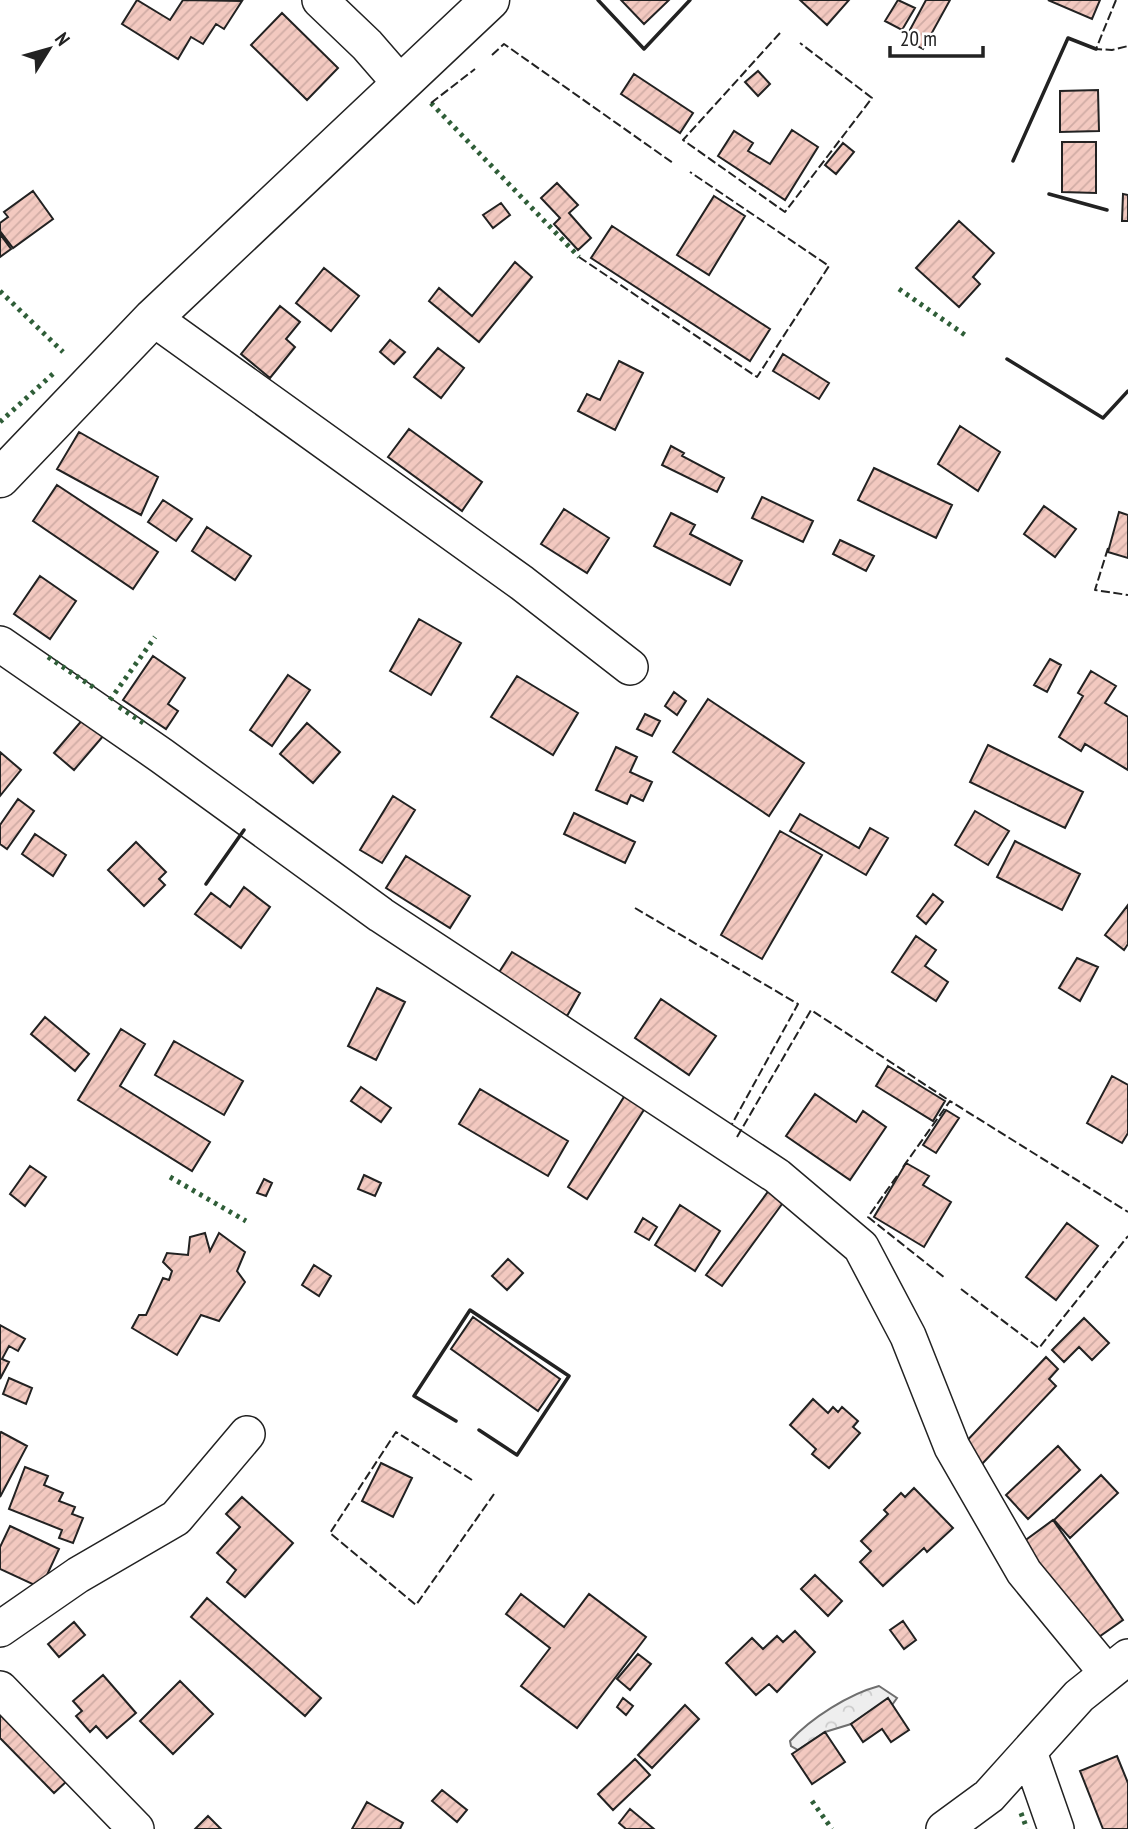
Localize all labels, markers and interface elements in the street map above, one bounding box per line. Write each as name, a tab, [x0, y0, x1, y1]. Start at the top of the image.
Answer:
north arrow	[14, 14, 84, 84]
scale bar	[890, 14, 983, 58]
text: 20 m	[900, 25, 937, 52]
text: N	[50, 27, 75, 50]

